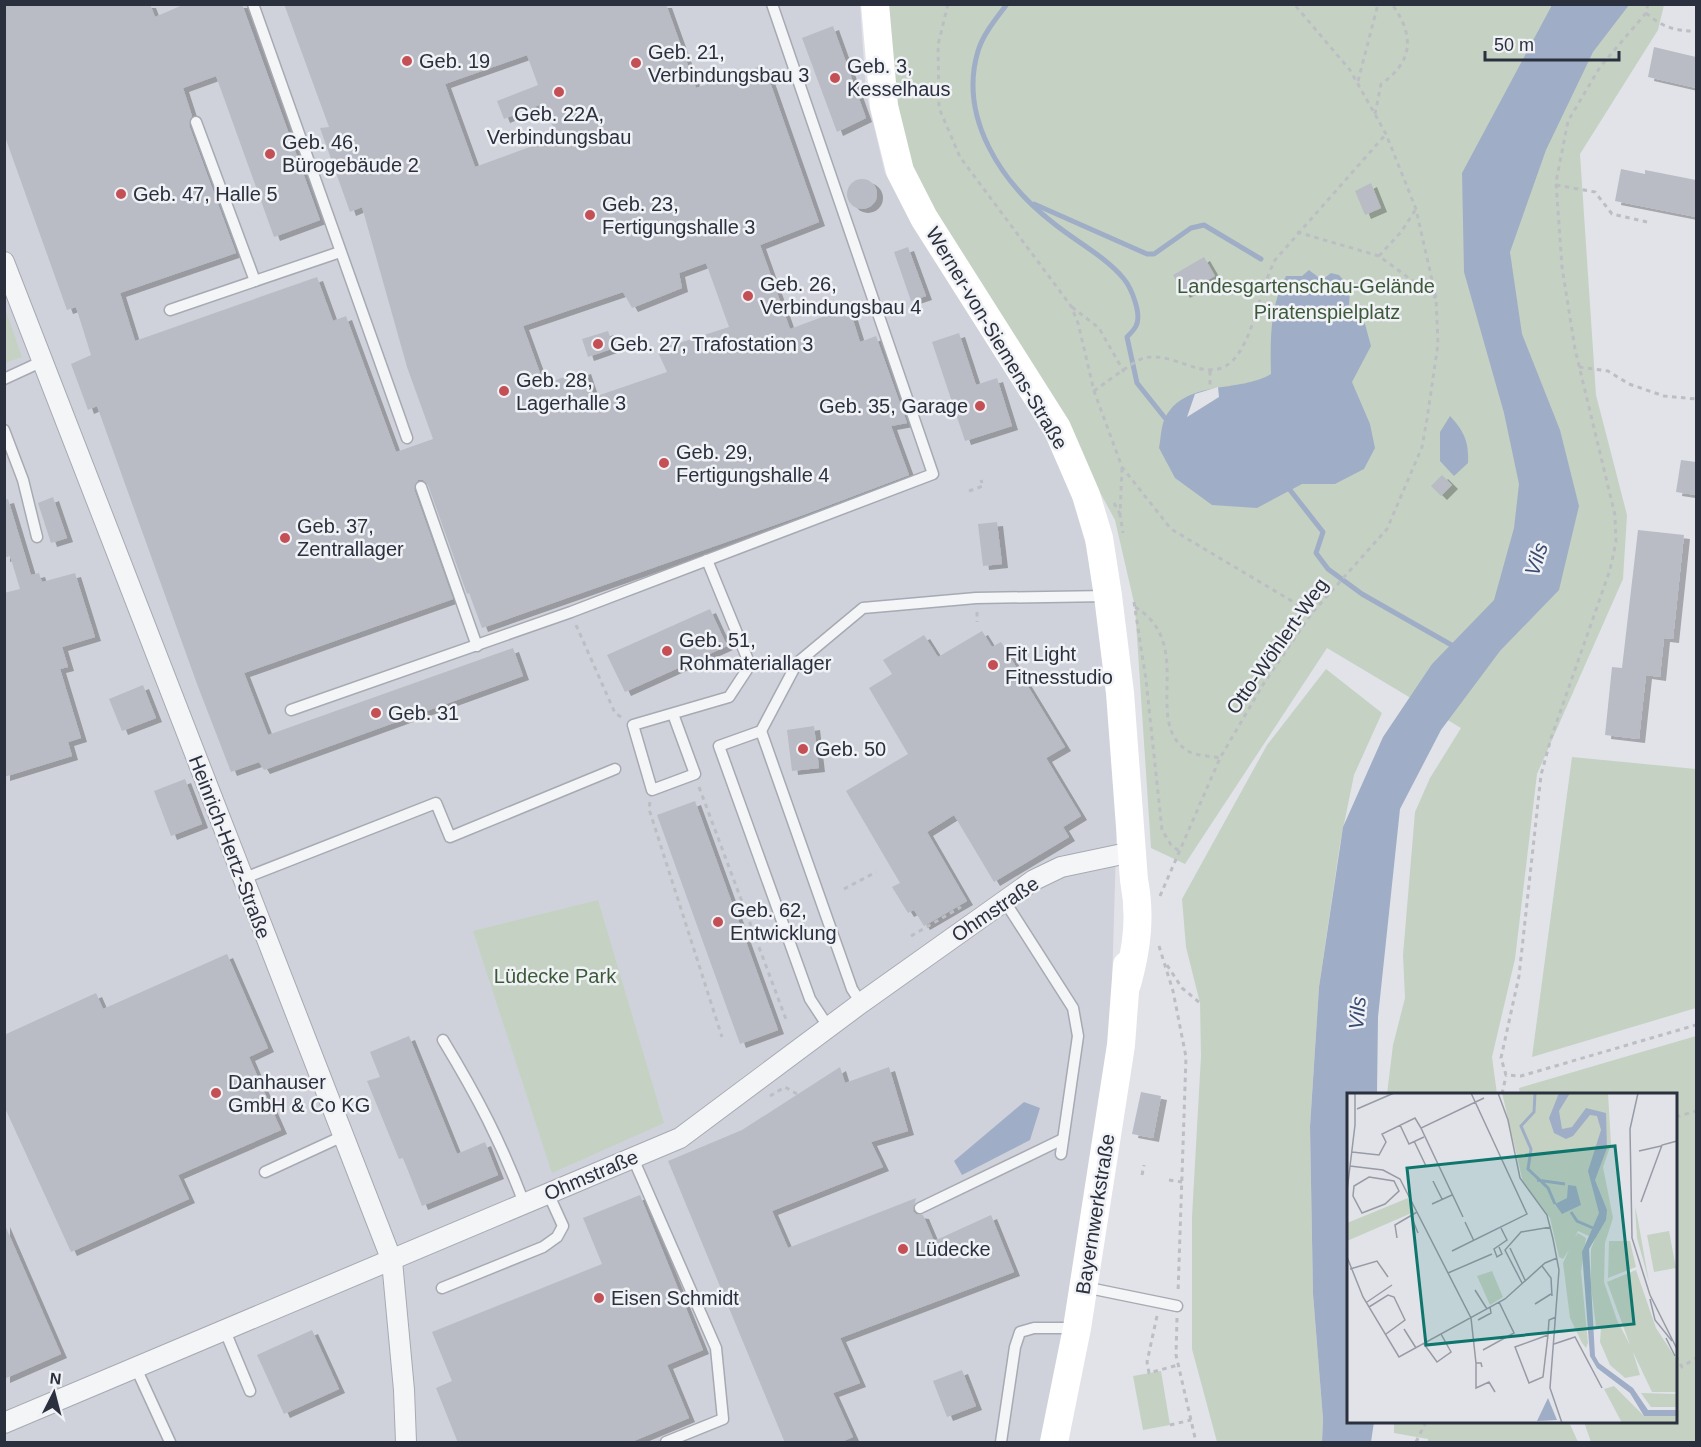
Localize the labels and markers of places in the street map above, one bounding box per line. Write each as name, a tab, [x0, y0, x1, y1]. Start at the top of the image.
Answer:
place label: Geb. 21, Verbindungsbau 3	[648, 41, 809, 86]
place label: Geb. 19	[419, 50, 490, 72]
marker: Geb. 19	[400, 54, 414, 68]
place label: Geb. 3, Kesselhaus	[847, 55, 950, 100]
marker: Geb. 21, Verbindungsbau 3	[629, 56, 643, 70]
marker: Geb. 3, Kesselhaus	[828, 71, 842, 85]
marker: Geb. 22A, Verbindungsbau	[552, 85, 566, 99]
place label: Geb. 22A, Verbindungsbau	[487, 103, 631, 148]
place label: Geb. 46, Bürogebäude 2	[282, 131, 419, 176]
marker: Geb. 46, Bürogebäude 2	[263, 147, 277, 161]
place label: Geb. 47, Halle 5	[133, 183, 278, 205]
marker: Geb. 47, Halle 5	[114, 187, 128, 201]
place label: Geb. 23, Fertigungshalle 3	[602, 193, 755, 238]
marker: Geb. 23, Fertigungshalle 3	[583, 208, 597, 222]
place label: Geb. 26, Verbindungsbau 4	[760, 273, 921, 318]
marker: Geb. 26, Verbindungsbau 4	[741, 289, 755, 303]
place label: Geb. 27, Trafostation 3	[610, 333, 813, 355]
marker: Geb. 27, Trafostation 3	[591, 337, 605, 351]
place label: Geb. 28, Lagerhalle 3	[516, 369, 626, 414]
marker: Geb. 28, Lagerhalle 3	[497, 384, 511, 398]
place label: Geb. 35, Garage	[819, 395, 968, 417]
marker: Geb. 35, Garage	[973, 399, 987, 413]
place label: Geb. 29, Fertigungshalle 4	[676, 441, 829, 486]
marker: Geb. 29, Fertigungshalle 4	[657, 456, 671, 470]
place label: Geb. 37, Zentrallager	[297, 515, 404, 560]
marker: Geb. 37, Zentrallager	[278, 531, 292, 545]
place label: Geb. 51, Rohmateriallager	[679, 629, 832, 674]
place label: Fit Light Fitnesstudio	[1005, 643, 1113, 688]
marker: Geb. 51, Rohmateriallager	[660, 644, 674, 658]
marker: Fit Light Fitnesstudio	[986, 658, 1000, 672]
place label: Geb. 31	[388, 702, 459, 724]
marker: Geb. 31	[369, 706, 383, 720]
place label: Geb. 50	[815, 738, 886, 760]
marker: Geb. 50	[796, 742, 810, 756]
place label: Geb. 62, Entwicklung	[730, 899, 837, 944]
marker: Geb. 62, Entwicklung	[711, 915, 725, 929]
place label: Danhauser GmbH & Co KG	[228, 1071, 370, 1116]
marker: Danhauser GmbH & Co KG	[209, 1086, 223, 1100]
place label: Lüdecke	[915, 1238, 991, 1260]
marker: Lüdecke	[896, 1242, 910, 1256]
place label: Eisen Schmidt	[611, 1287, 739, 1309]
marker: Eisen Schmidt	[592, 1291, 606, 1305]

